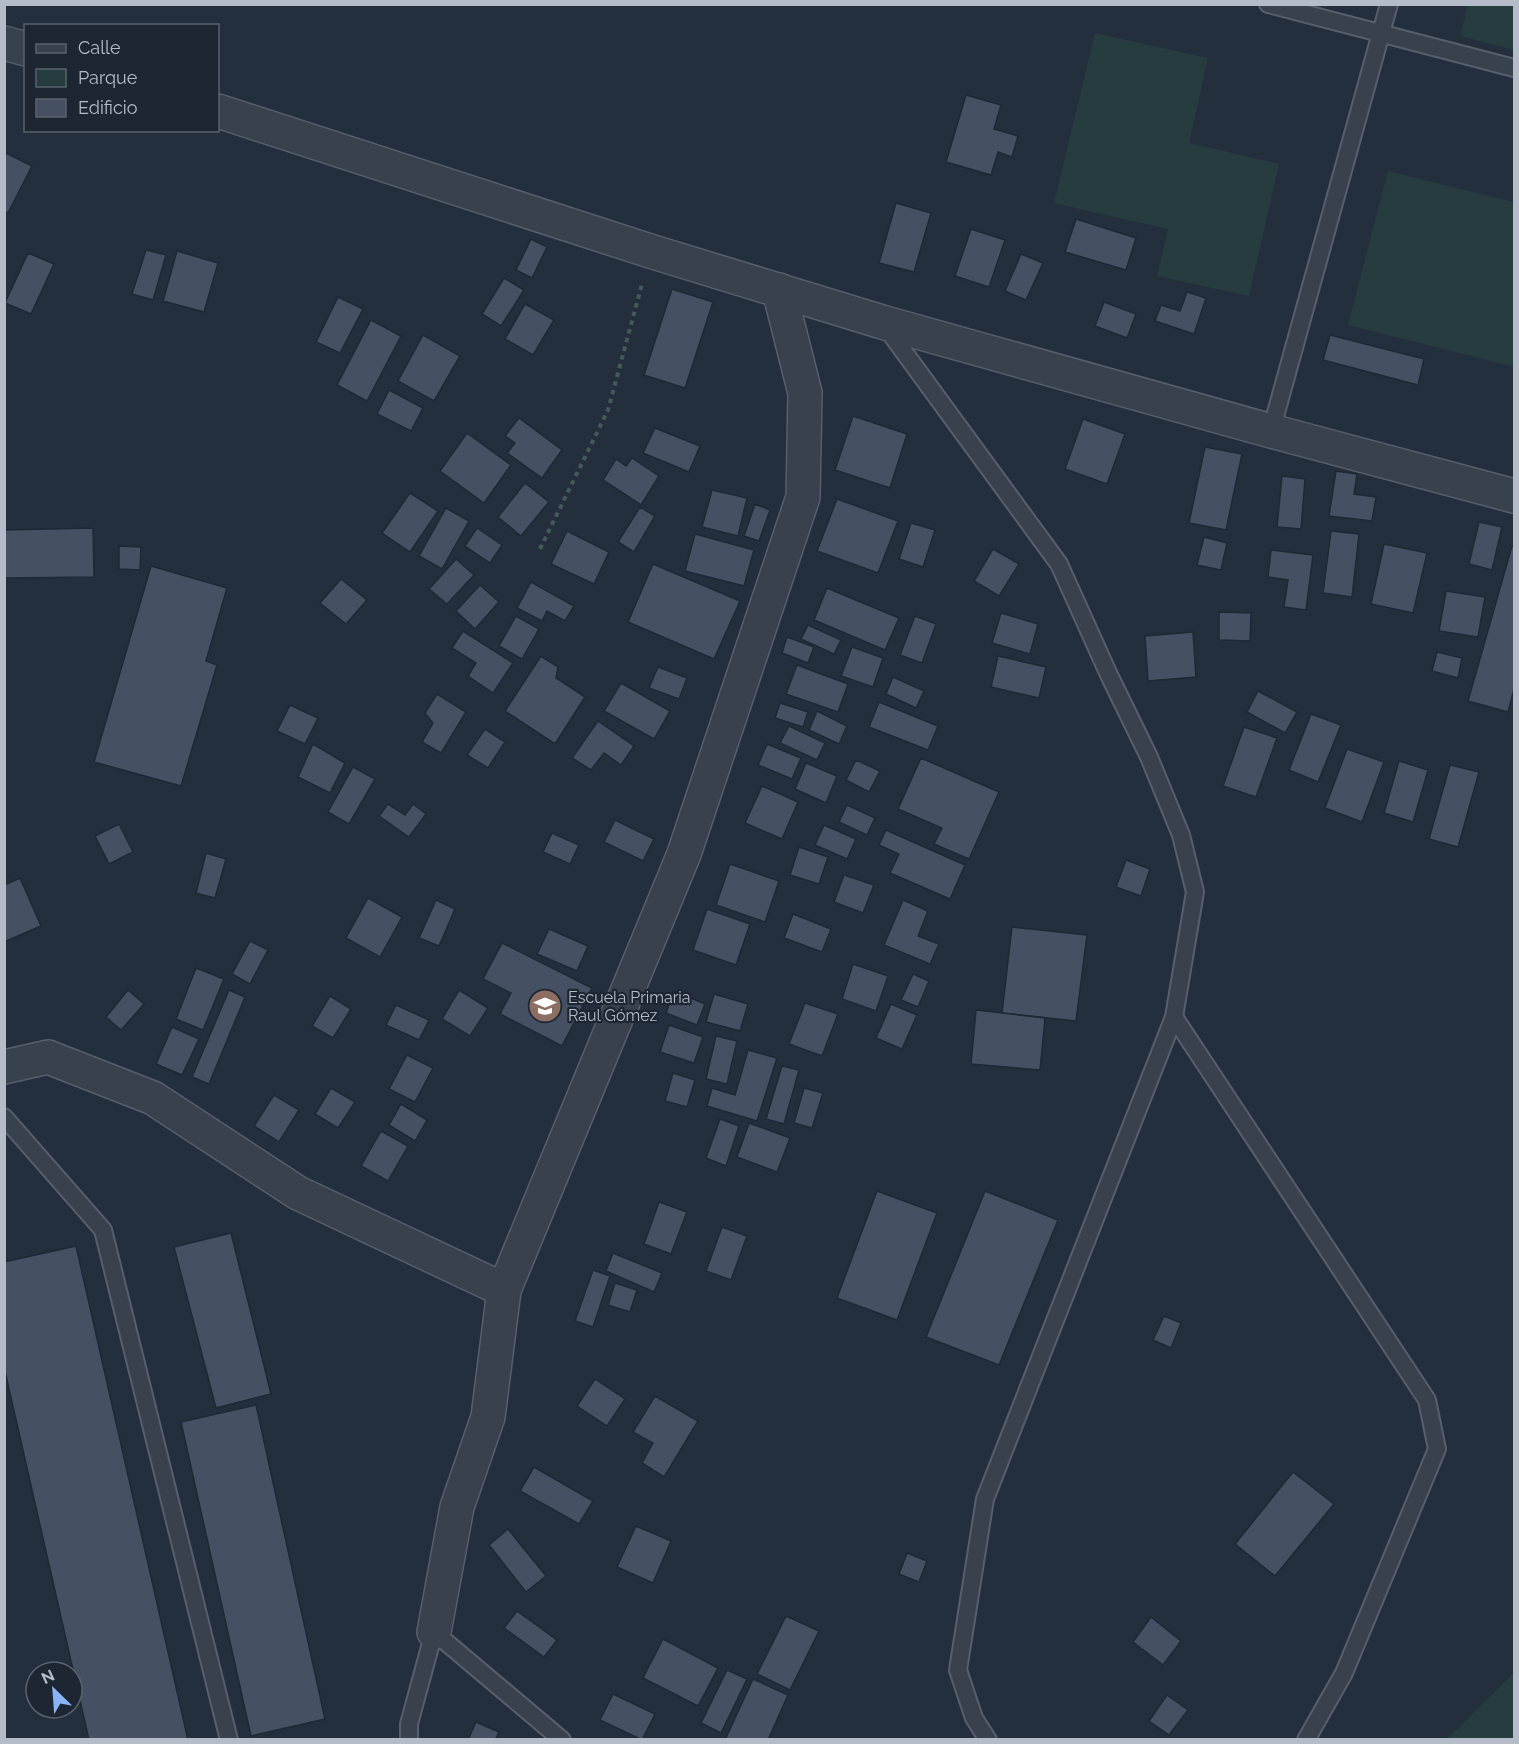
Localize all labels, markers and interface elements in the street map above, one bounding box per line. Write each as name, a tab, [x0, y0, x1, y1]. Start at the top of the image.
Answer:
legend	[24, 24, 219, 132]
text: Calle	[78, 37, 121, 58]
text: Parque	[78, 67, 138, 88]
text: Edificio	[78, 97, 138, 118]
school or university icon: Escuela Primaria Raul Gómez	[527, 988, 563, 1024]
place label: Escuela Primaria Raul Gómez	[568, 988, 691, 1025]
north arrow	[24, 1660, 84, 1720]
text: N	[38, 1666, 57, 1688]

